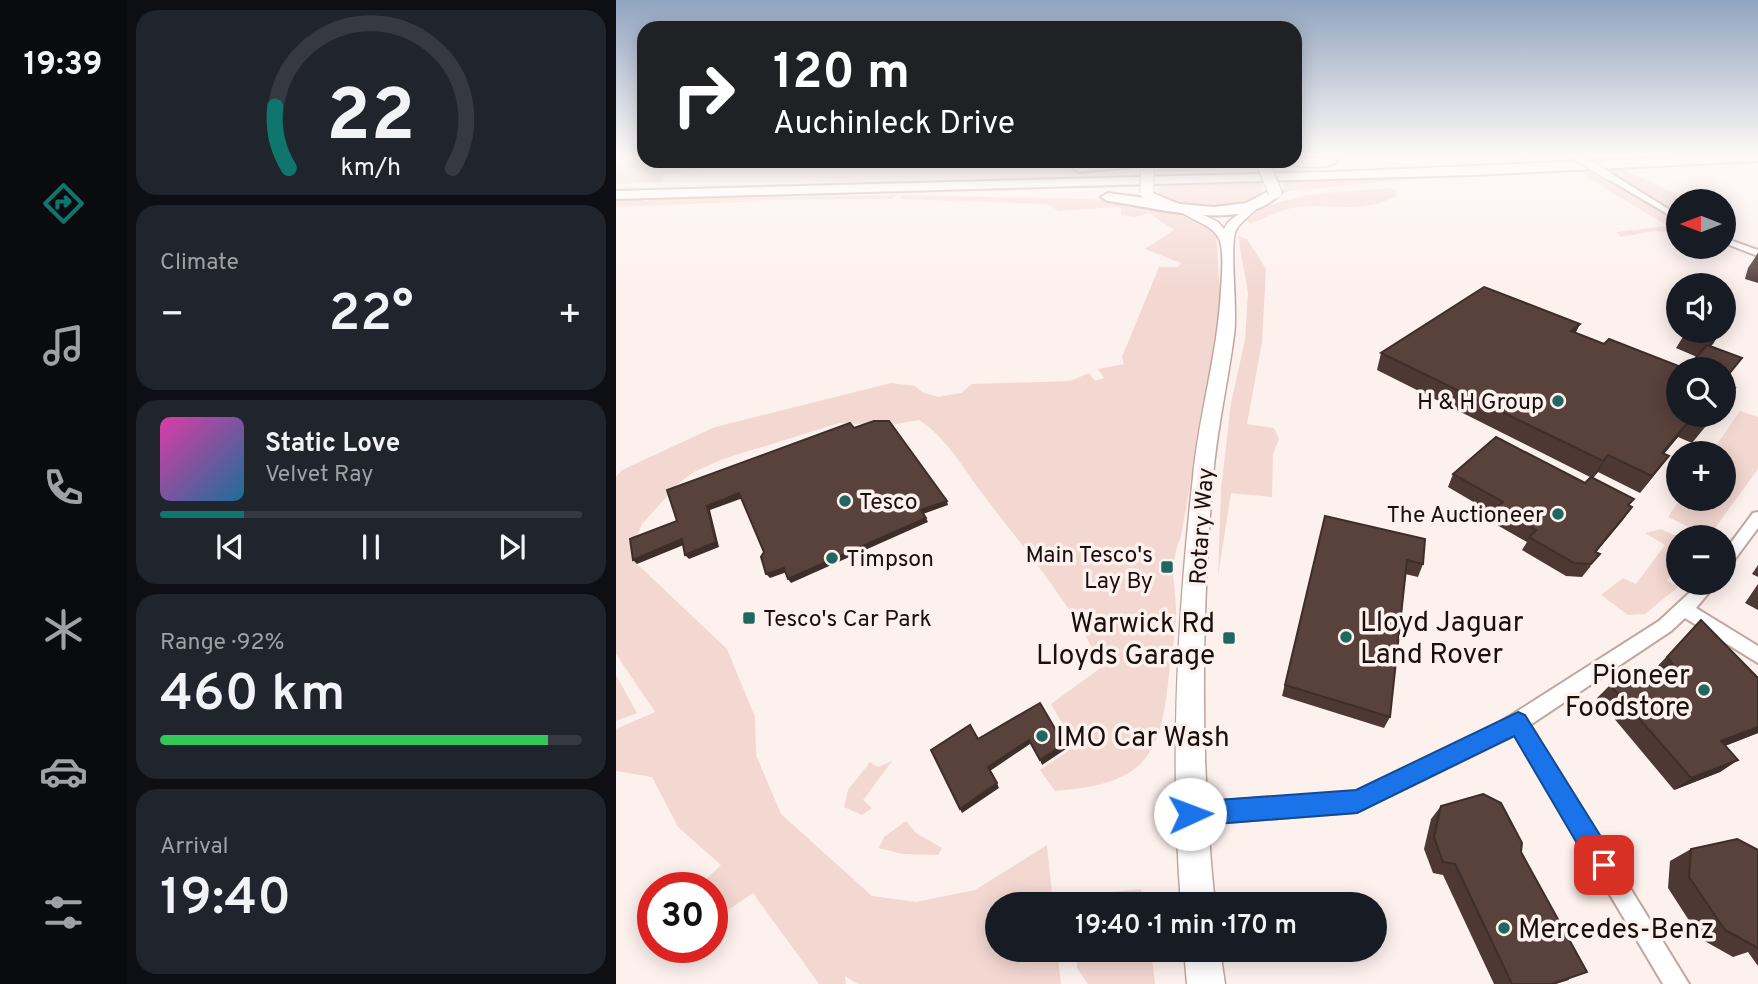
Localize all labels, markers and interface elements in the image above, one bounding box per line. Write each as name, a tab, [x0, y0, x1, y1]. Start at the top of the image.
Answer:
text: 120 m	[773, 44, 910, 106]
text: 19:39	[23, 46, 103, 86]
icon: right	[658, 49, 749, 140]
text: 22	[326, 75, 416, 167]
text: Auchinleck Drive	[773, 105, 1015, 145]
text: km/h	[341, 153, 401, 185]
icon: directions	[39, 179, 88, 228]
north arrow	[1666, 189, 1736, 259]
map controls	[1666, 189, 1736, 595]
text: Climate	[160, 249, 239, 278]
button: sound	[1666, 273, 1736, 343]
text: 22°	[328, 283, 414, 349]
text: −	[160, 292, 185, 341]
text: +	[557, 292, 582, 341]
icon: music	[39, 321, 88, 370]
button: search	[1666, 357, 1736, 427]
place label: H & H Group	[1417, 389, 1544, 418]
marker: H & H Group	[1550, 393, 1566, 409]
text: Static Love	[265, 428, 400, 461]
button: +	[1666, 441, 1736, 511]
text: Velvet Ray	[265, 461, 373, 490]
icon: phone	[39, 463, 88, 512]
street label: Rotary Way	[1185, 467, 1222, 586]
place label: Tesco	[859, 489, 918, 518]
marker: Tesco	[837, 493, 853, 509]
place label: The Auctioneer	[1386, 502, 1544, 531]
marker: The Auctioneer	[1550, 506, 1566, 522]
button: −	[1666, 525, 1736, 595]
icon: previous	[211, 528, 249, 566]
icon: pause	[352, 528, 390, 566]
icon: next	[493, 528, 531, 566]
place label: Main Tesco's Lay By	[1026, 542, 1153, 597]
place label: Timpson	[846, 546, 934, 575]
marker: Timpson	[824, 550, 840, 566]
marker: Main Tesco's Lay By	[1159, 559, 1175, 575]
icon: climate	[39, 605, 88, 654]
place label: Tesco's Car Park	[763, 606, 932, 635]
place label: Lloyd Jaguar Land Rover	[1360, 606, 1524, 674]
place label: Warwick Rd Lloyds Garage	[1036, 607, 1215, 675]
marker: Tesco's Car Park	[741, 610, 757, 626]
text: Range · 92%	[160, 629, 285, 658]
marker: Lloyd Jaguar Land Rover	[1338, 629, 1354, 645]
marker: Warwick Rd Lloyds Garage	[1221, 630, 1237, 646]
place label: Pioneer Foodstore	[1565, 659, 1690, 727]
text: 460 km	[160, 663, 345, 729]
marker: Pioneer Foodstore	[1696, 682, 1712, 698]
place label: IMO Car Wash	[1056, 721, 1230, 757]
marker: IMO Car Wash	[1034, 728, 1050, 744]
icon: car	[39, 747, 88, 796]
position arrow	[1153, 777, 1227, 851]
text: Arrival	[160, 833, 229, 862]
pin	[1574, 835, 1634, 895]
icon: arrive	[1585, 846, 1623, 884]
text: 19:40	[160, 867, 291, 933]
speed limit sign: 30	[637, 872, 728, 963]
icon: filters	[39, 888, 88, 937]
text: 19:40 · 1 min · 170 m	[1075, 910, 1297, 943]
place label: Mercedes-Benz	[1518, 913, 1714, 949]
marker: Mercedes-Benz	[1496, 920, 1512, 936]

